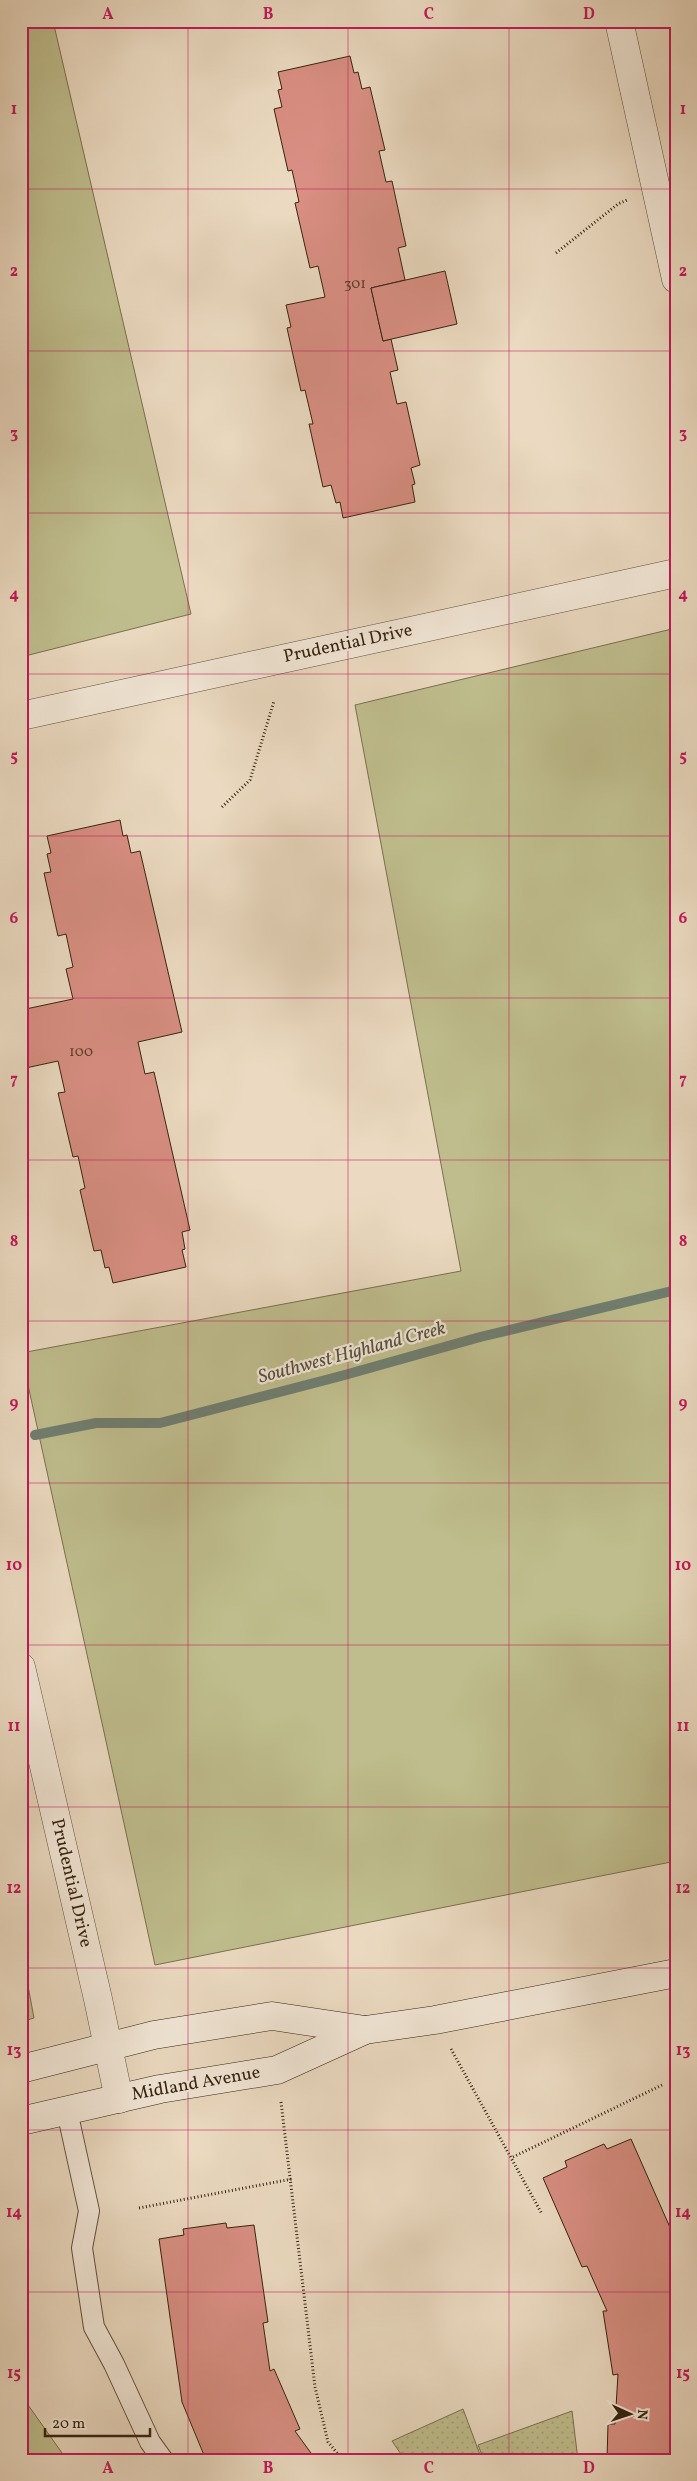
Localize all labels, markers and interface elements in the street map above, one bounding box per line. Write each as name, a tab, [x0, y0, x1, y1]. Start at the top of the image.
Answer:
text: A	[102, 4, 114, 26]
text: B	[263, 4, 274, 26]
text: C	[424, 4, 434, 26]
text: D	[583, 4, 595, 26]
text: 1	[11, 99, 17, 121]
text: 1	[680, 99, 686, 121]
text: 2	[10, 261, 18, 283]
text: 2	[679, 261, 687, 283]
house number: 301	[344, 274, 366, 295]
text: 3	[10, 423, 18, 445]
text: 3	[679, 423, 687, 445]
text: 4	[9, 584, 19, 606]
text: 4	[678, 584, 688, 606]
street label: Prudential Drive	[281, 618, 415, 670]
text: 5	[10, 746, 18, 768]
text: 5	[679, 746, 687, 768]
text: 6	[10, 908, 19, 930]
text: 6	[679, 908, 688, 930]
house number: 100	[69, 1042, 93, 1063]
text: 7	[10, 1069, 18, 1091]
text: 7	[679, 1069, 687, 1091]
text: 8	[10, 1231, 18, 1253]
text: 8	[679, 1231, 687, 1253]
water label: Southwest Highland Creek	[255, 1315, 449, 1391]
text: 9	[10, 1393, 19, 1415]
text: 9	[679, 1393, 688, 1415]
text: 10	[6, 1555, 22, 1577]
text: 10	[675, 1555, 691, 1577]
text: 11	[8, 1716, 20, 1738]
text: 11	[677, 1716, 689, 1738]
street label: Prudential Drive	[44, 1816, 98, 1950]
text: 12	[7, 1878, 21, 1900]
text: 12	[676, 1878, 690, 1900]
text: 13	[7, 2040, 21, 2062]
text: 13	[676, 2040, 690, 2062]
street label: Midland Avenue	[130, 2060, 262, 2108]
text: 14	[6, 2202, 22, 2224]
text: 14	[675, 2202, 691, 2224]
text: 15	[7, 2363, 21, 2385]
text: 15	[676, 2363, 690, 2385]
north arrow	[604, 2388, 654, 2438]
scale bar	[45, 2406, 150, 2438]
text: N	[632, 2409, 651, 2420]
text: 20 m	[52, 2414, 85, 2435]
text: A	[102, 2458, 114, 2480]
text: B	[263, 2458, 274, 2480]
text: C	[424, 2458, 434, 2480]
text: D	[583, 2458, 595, 2480]

